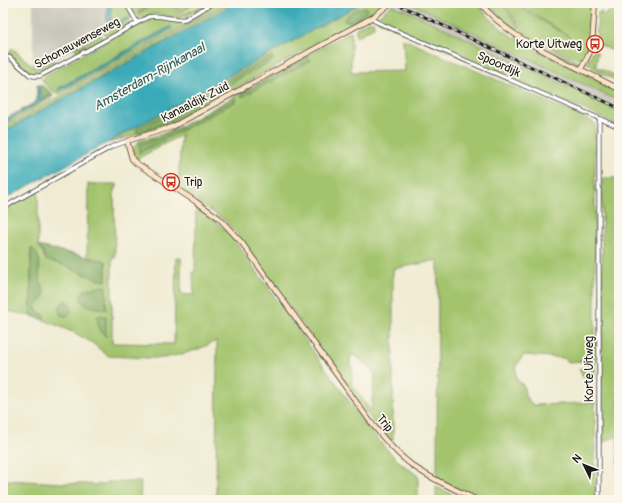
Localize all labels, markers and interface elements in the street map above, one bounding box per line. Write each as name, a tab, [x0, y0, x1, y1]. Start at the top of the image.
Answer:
street label: Schonauwenseweg	[32, 15, 123, 72]
bus stop icon: Korte Uitweg	[585, 34, 605, 54]
place label: Korte Uitweg	[516, 37, 582, 52]
water label: Amsterdam-Rijnkanaal	[91, 39, 210, 114]
street label: Spoordijk	[475, 48, 523, 81]
street label: Kanaaldijk Zuid	[159, 79, 232, 126]
bus stop icon: Trip	[161, 172, 181, 192]
place label: Trip	[184, 175, 203, 190]
street label: Korte Uitweg	[582, 336, 597, 402]
street label: Trip	[373, 411, 396, 435]
north arrow	[564, 445, 604, 485]
text: N	[570, 451, 585, 466]

